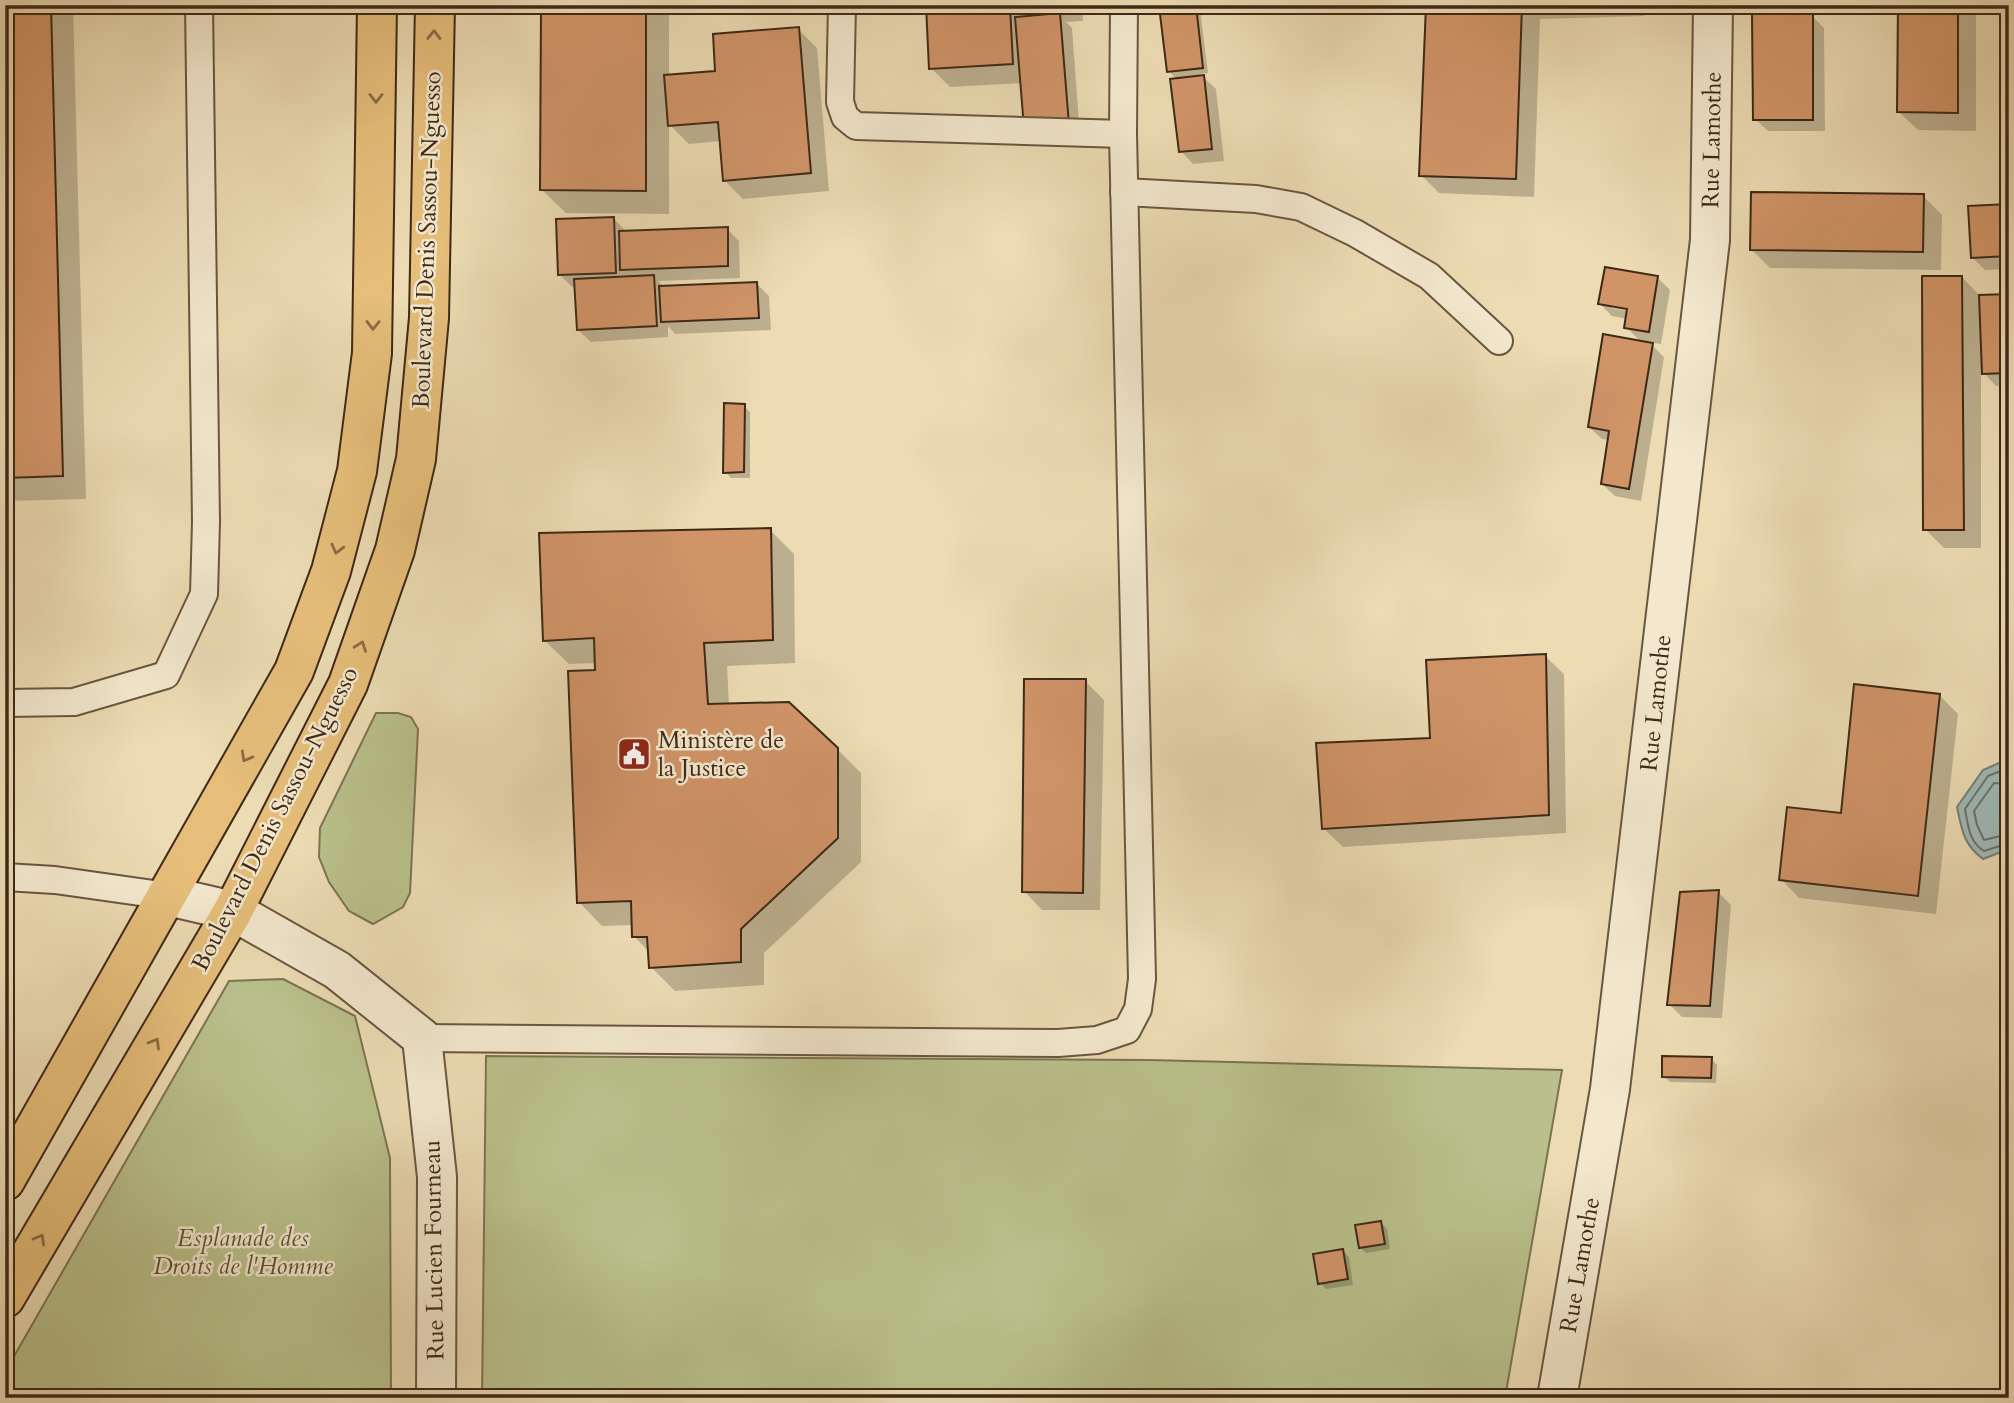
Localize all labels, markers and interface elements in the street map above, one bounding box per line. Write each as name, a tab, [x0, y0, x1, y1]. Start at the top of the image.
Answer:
one-way arrow	[426, 30, 442, 40]
street label: Boulevard Denis Sassou-Nguesso	[405, 71, 449, 409]
street label: Rue Lamothe	[1694, 71, 1730, 209]
one-way arrow	[368, 93, 384, 104]
one-way arrow	[365, 320, 380, 331]
one-way arrow	[331, 543, 345, 555]
street label: Rue Lamothe	[1632, 633, 1680, 773]
one-way arrow	[353, 641, 367, 653]
street label: Boulevard Denis Sassou-Nguesso	[184, 661, 366, 977]
place label: Ministère de la Justice	[658, 724, 784, 785]
public building icon: Ministère de la Justice	[615, 735, 653, 773]
one-way arrow	[241, 750, 254, 762]
one-way arrow	[147, 1038, 160, 1051]
street label: Rue Lucien Fourneau	[416, 1140, 452, 1360]
street label: Rue Lamothe	[1552, 1195, 1608, 1335]
park label: Esplanade des Droits de l'Homme	[153, 1222, 334, 1283]
one-way arrow	[32, 1234, 45, 1247]

